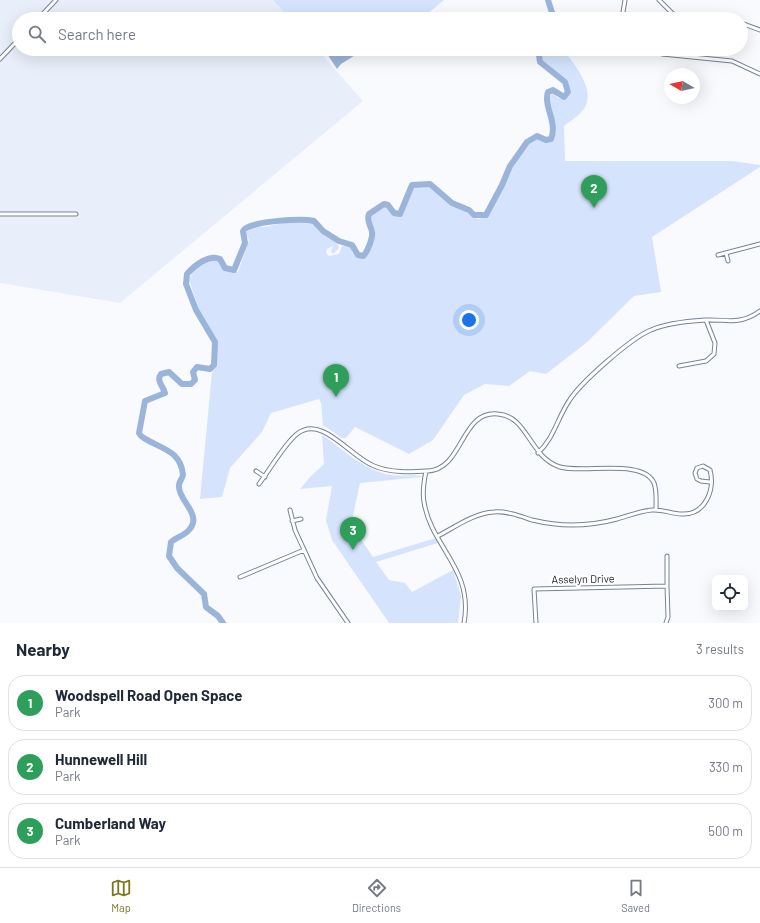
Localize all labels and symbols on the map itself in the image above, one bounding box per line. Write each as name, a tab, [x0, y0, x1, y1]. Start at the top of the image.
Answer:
north arrow	[664, 68, 700, 104]
pin: 2	[581, 175, 607, 208]
your location	[459, 310, 479, 330]
pin: 1	[323, 364, 349, 397]
pin: 3	[340, 517, 366, 550]
street label: Asselyn Drive	[551, 571, 615, 586]

